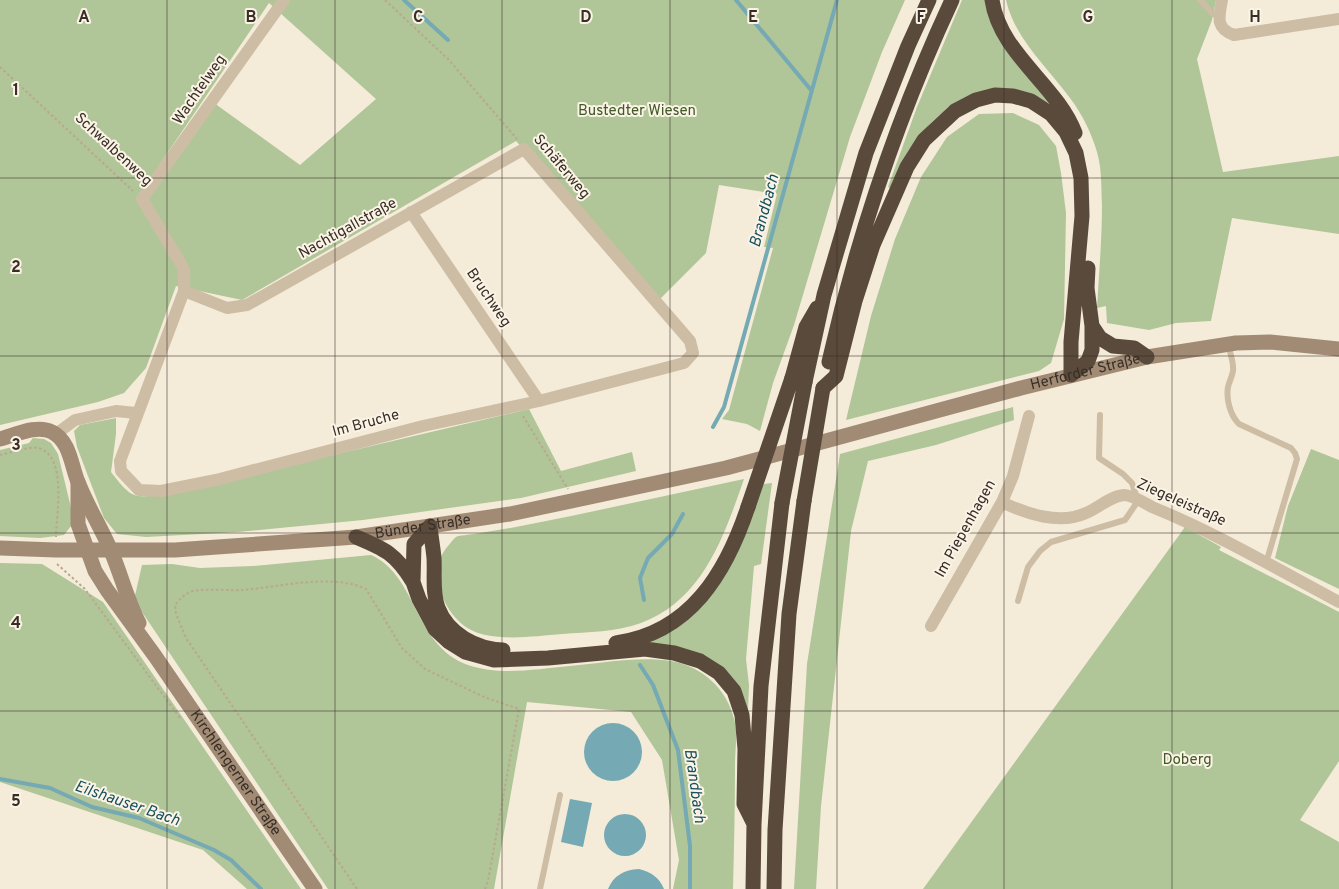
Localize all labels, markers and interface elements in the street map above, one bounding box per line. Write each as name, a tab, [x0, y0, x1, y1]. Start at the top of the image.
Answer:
text: A	[78, 8, 90, 28]
text: B	[245, 8, 257, 28]
text: C	[413, 8, 423, 28]
text: D	[580, 8, 592, 28]
text: E	[748, 8, 758, 28]
text: F	[916, 8, 926, 28]
text: G	[1083, 8, 1093, 28]
text: H	[1249, 8, 1261, 28]
street label: Wachtelweg	[169, 51, 231, 129]
text: 1	[13, 81, 19, 101]
park label: Bustedter Wiesen	[578, 102, 696, 121]
street label: Schwalbenweg	[70, 109, 156, 191]
street label: Schäferweg	[528, 131, 594, 203]
water label: Brandbach	[746, 172, 784, 250]
street label: Nachtigallstraße	[296, 194, 400, 264]
text: 2	[11, 258, 21, 278]
street label: Bruchweg	[461, 265, 515, 331]
street label: Herforder Straße	[1028, 349, 1142, 395]
street label: Im Bruche	[330, 406, 402, 442]
text: 3	[11, 436, 21, 456]
street label: Ziegeleistraße	[1133, 475, 1229, 531]
street label: Im Piepenhagen	[931, 477, 1001, 581]
street label: Bünder Straße	[374, 511, 472, 544]
text: 4	[11, 614, 21, 634]
street label: Kirchlengerner Straße	[186, 706, 285, 840]
water label: Brandbach	[679, 747, 709, 825]
park label: Doberg	[1162, 751, 1212, 770]
water label: Eilshauser Bach	[72, 777, 183, 831]
text: 5	[11, 792, 21, 812]

